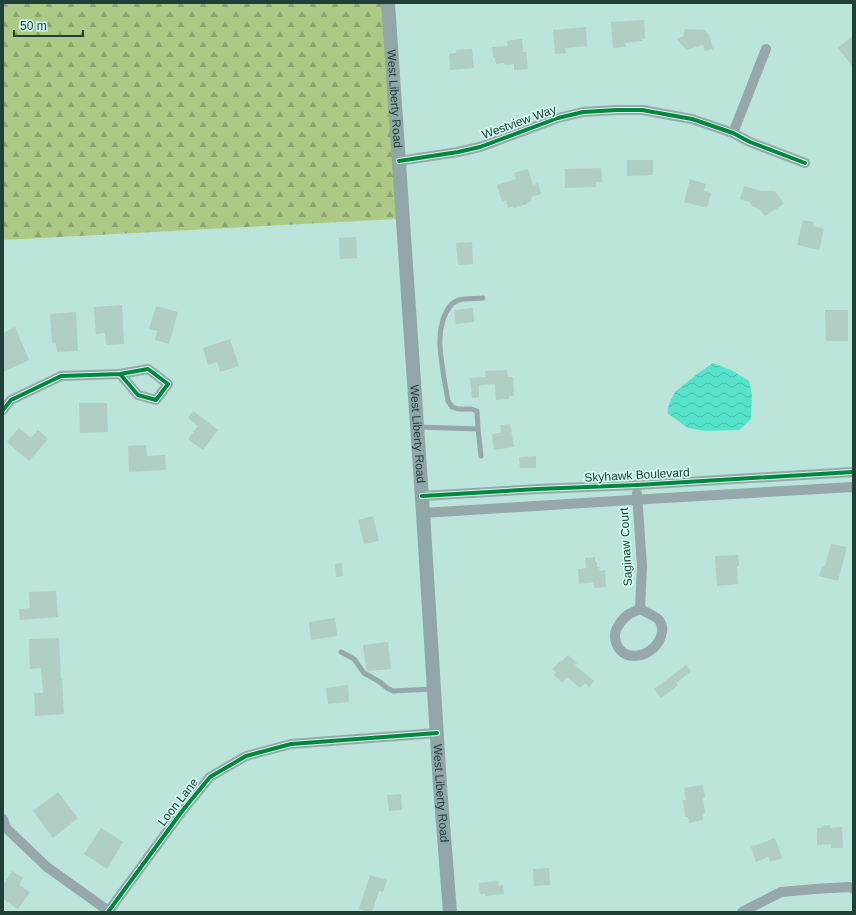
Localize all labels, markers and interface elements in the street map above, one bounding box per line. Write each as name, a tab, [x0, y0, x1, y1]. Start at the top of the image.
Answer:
scale bar	[14, 12, 83, 38]
text: 50 m	[20, 19, 47, 33]
street label: West Liberty Road	[384, 49, 405, 148]
street label: Westview Way	[480, 102, 558, 142]
street label: West Liberty Road	[407, 384, 428, 484]
street label: Skyhawk Boulevard	[584, 465, 690, 485]
street label: Saginaw Court	[617, 507, 635, 587]
street label: West Liberty Road	[430, 744, 451, 843]
street label: Loon Lane	[155, 775, 201, 829]

